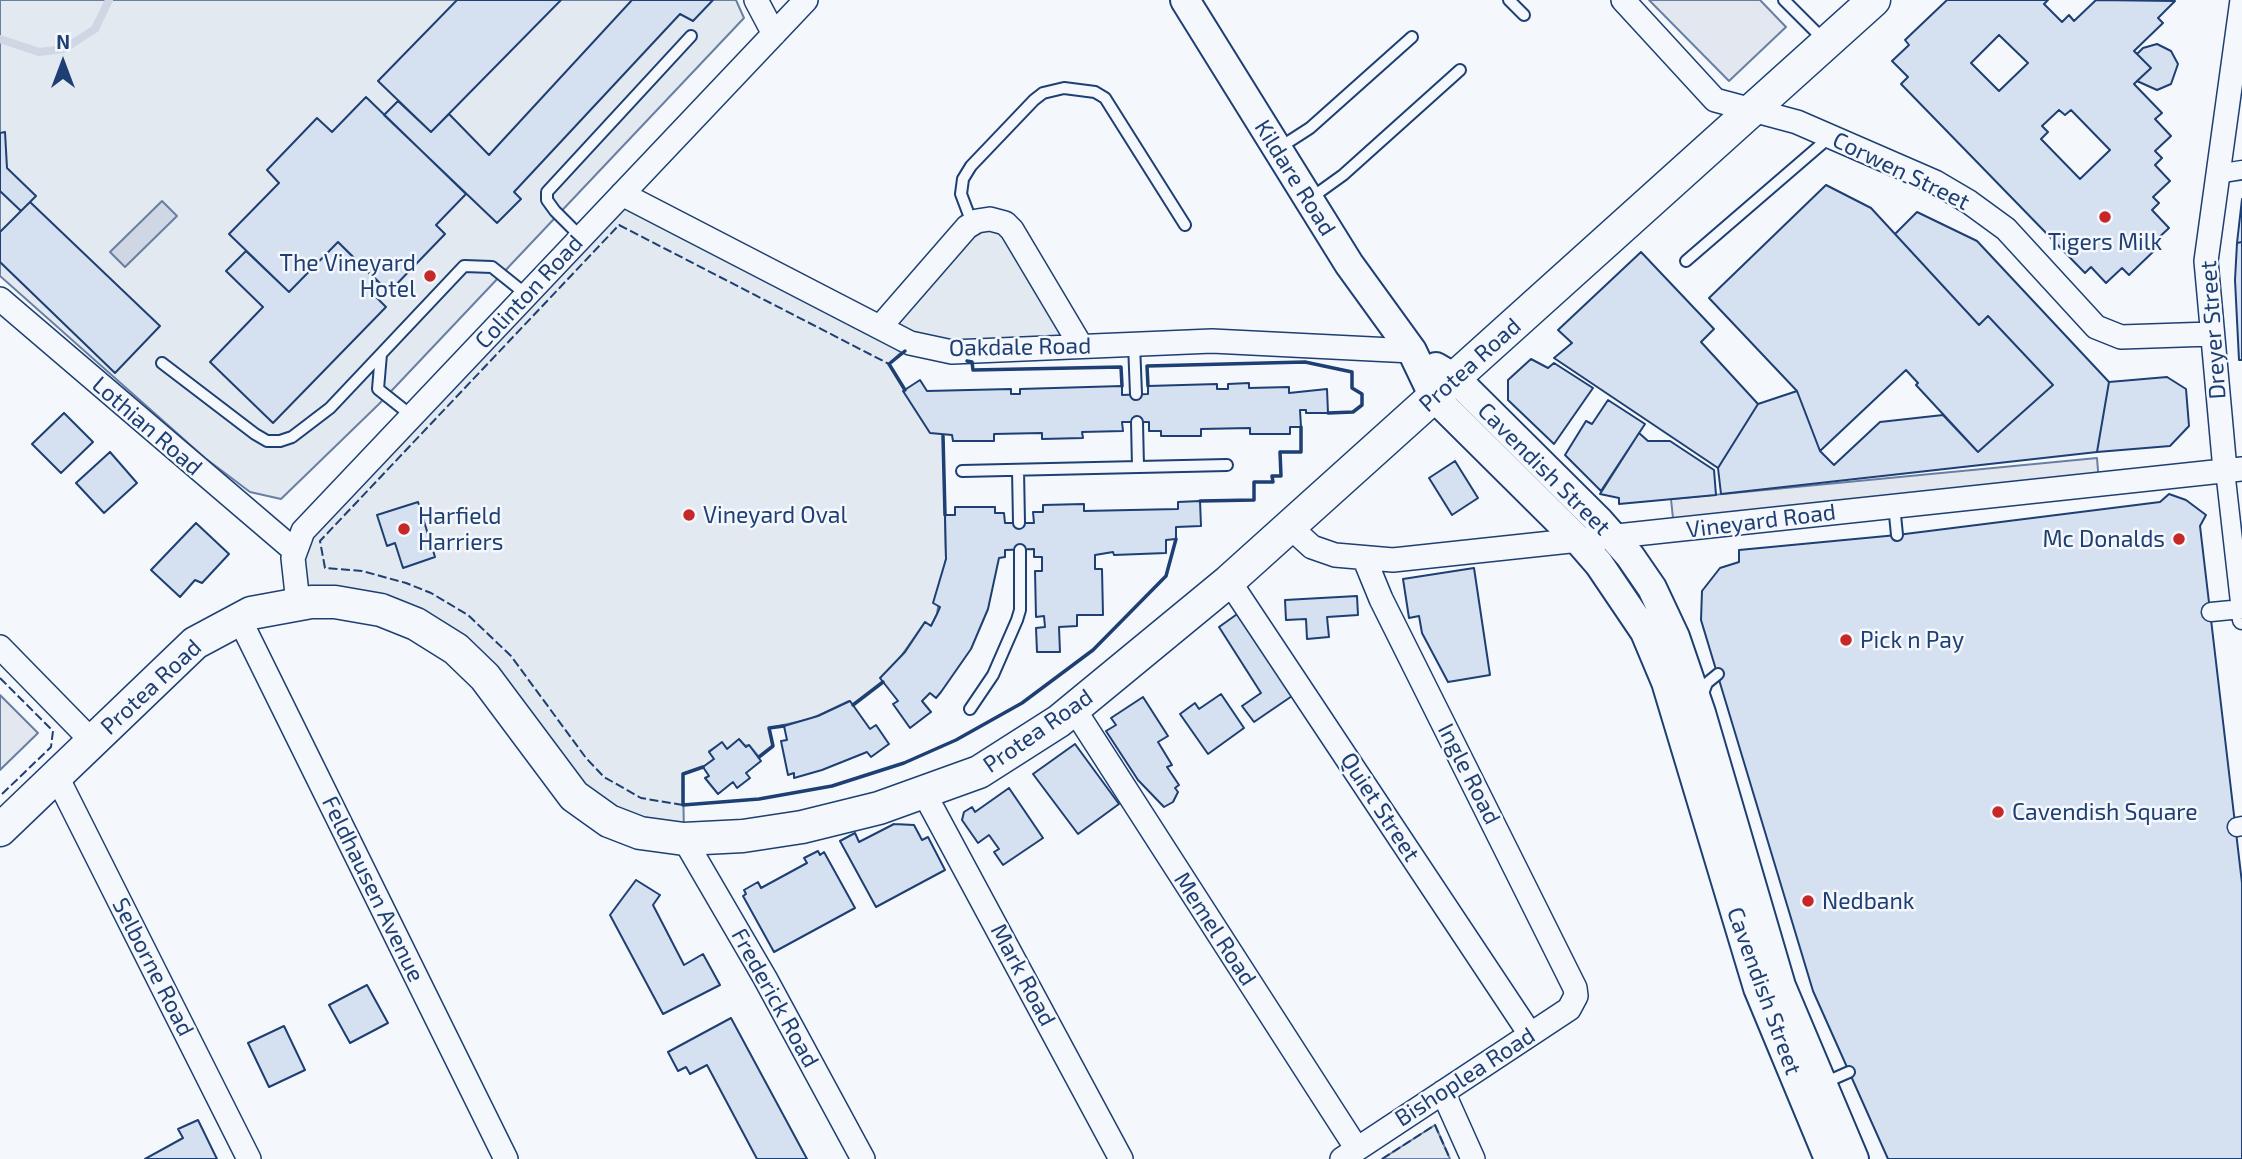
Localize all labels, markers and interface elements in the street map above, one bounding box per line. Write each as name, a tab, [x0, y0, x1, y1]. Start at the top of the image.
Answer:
north arrow	[28, 28, 98, 98]
text: N	[56, 30, 70, 53]
street label: Kildare Road	[1249, 115, 1341, 241]
street label: Corwen Street	[1828, 126, 1974, 216]
marker: Tigers Milk	[2097, 209, 2113, 225]
place label: Tigers Milk	[2048, 228, 2162, 256]
street label: Colinton Road	[469, 229, 589, 355]
place label: The Vineyard Hotel	[280, 249, 416, 303]
street label: Dreyer Street	[2194, 260, 2232, 400]
marker: The Vineyard Hotel	[422, 268, 438, 284]
street label: Protea Road	[1413, 312, 1527, 418]
street label: Oakdale Road	[949, 332, 1091, 362]
street label: Lothian Road	[86, 371, 208, 481]
street label: Cavendish Street	[1472, 397, 1616, 541]
street label: Vineyard Road	[1685, 498, 1837, 544]
place label: Vineyard Oval	[703, 501, 847, 529]
place label: Harfield Harriers	[418, 502, 503, 556]
marker: Vineyard Oval	[681, 507, 697, 523]
marker: Harfield Harriers	[396, 521, 412, 537]
place label: Mc Donalds	[2042, 525, 2165, 553]
marker: Mc Donalds	[2171, 531, 2187, 547]
place label: Pick n Pay	[1860, 626, 1964, 654]
marker: Pick n Pay	[1838, 632, 1854, 648]
street label: Protea Road	[95, 633, 207, 741]
street label: Protea Road	[978, 683, 1098, 779]
street label: Ingle Road	[1432, 719, 1506, 829]
street label: Quiet Street	[1335, 747, 1425, 867]
street label: Feldhausen Avenue	[316, 792, 430, 986]
place label: Cavendish Square	[2012, 798, 2198, 826]
marker: Cavendish Square	[1990, 804, 2006, 820]
street label: Memel Road	[1168, 867, 1262, 991]
place label: Nedbank	[1822, 887, 1915, 915]
street label: Selborne Road	[106, 893, 200, 1041]
marker: Nedbank	[1800, 893, 1816, 909]
street label: Cavendish Street	[1721, 903, 1807, 1079]
street label: Mark Road	[985, 919, 1061, 1031]
street label: Frederick Road	[725, 924, 825, 1072]
street label: Bishoplea Road	[1390, 1021, 1540, 1133]

